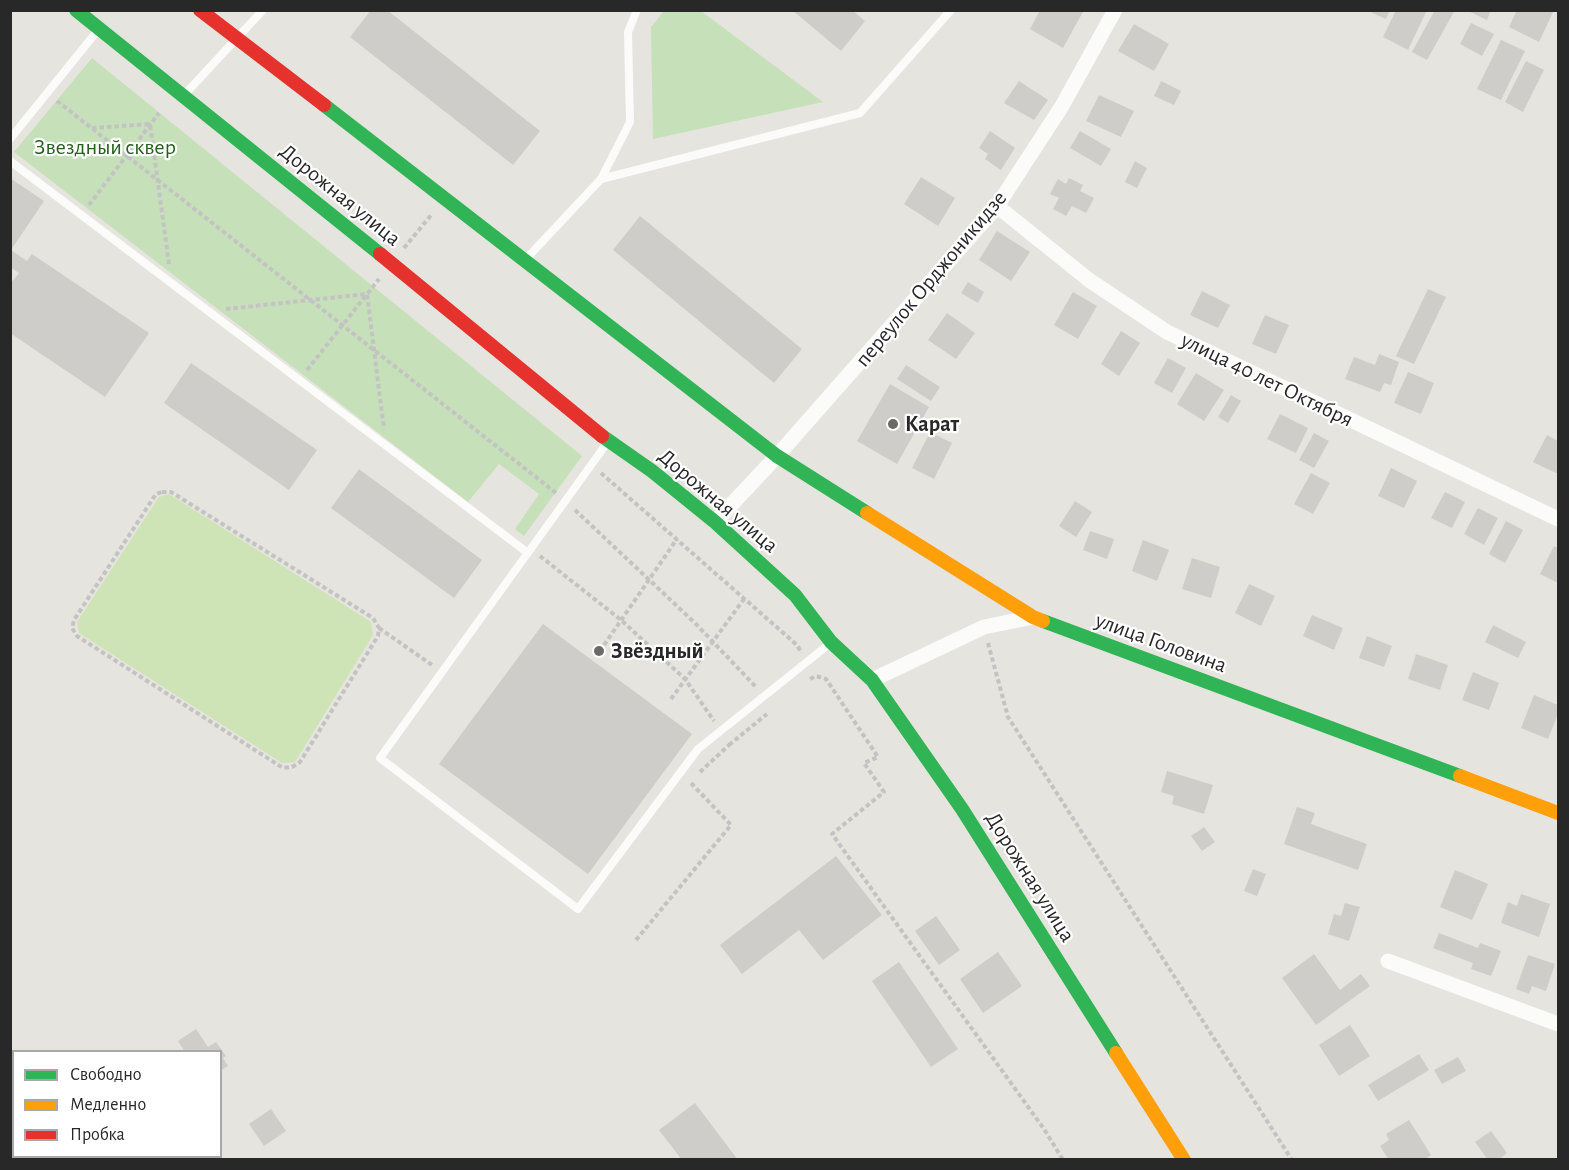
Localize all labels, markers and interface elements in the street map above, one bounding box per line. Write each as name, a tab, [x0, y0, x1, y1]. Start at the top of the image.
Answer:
park label: Звездный сквер	[34, 134, 176, 160]
street label: Дорожная улица	[274, 138, 406, 252]
street label: переулок Орджоникидзе	[850, 185, 1012, 373]
street label: улица 40 лет Октября	[1177, 327, 1357, 433]
place label: Карат	[905, 411, 959, 437]
marker: Карат	[886, 417, 900, 431]
street label: Дорожная улица	[653, 443, 783, 559]
street label: улица Головина	[1092, 607, 1230, 679]
place label: Звёздный	[611, 638, 704, 664]
marker: Звёздный	[592, 644, 606, 658]
street label: Дорожная улица	[979, 807, 1081, 947]
legend	[12, 1050, 222, 1158]
text: Свободно	[70, 1066, 142, 1084]
text: Медленно	[70, 1096, 146, 1114]
text: Пробка	[70, 1126, 125, 1144]

